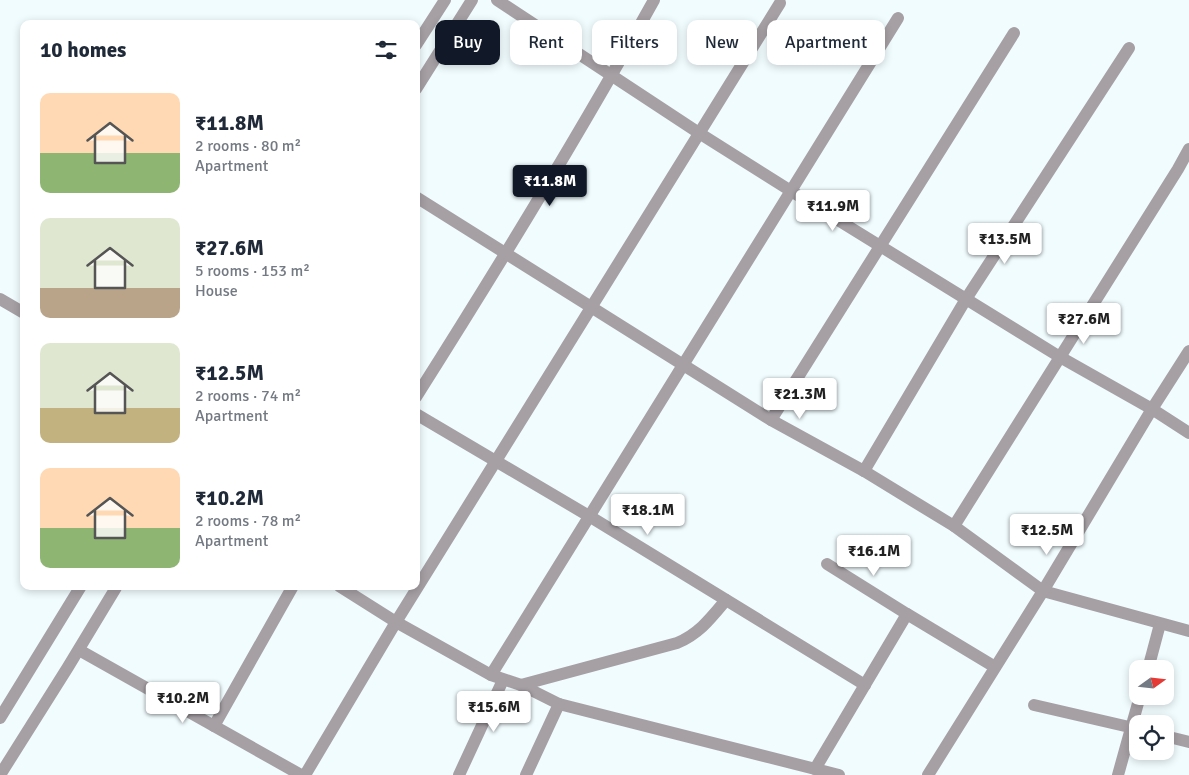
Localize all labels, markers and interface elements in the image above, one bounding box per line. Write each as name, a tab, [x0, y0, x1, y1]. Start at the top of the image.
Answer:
chip: Buy	[435, 20, 500, 65]
chip: Rent	[510, 20, 582, 65]
chip: Filters	[592, 20, 677, 65]
chip: New	[687, 20, 757, 65]
chip: Apartment	[767, 20, 885, 65]
icon: filters	[372, 36, 400, 64]
text: 10 homes	[40, 37, 126, 63]
text: ₹11.8M	[195, 110, 264, 136]
icon: home	[80, 113, 140, 173]
text: 2 rooms · 80 m²	[195, 136, 301, 156]
text: Apartment	[195, 156, 268, 176]
pin: ₹11.8M	[509, 164, 591, 207]
text: ₹11.8M	[524, 171, 576, 191]
pin: ₹11.9M	[792, 190, 874, 232]
text: ₹11.9M	[807, 196, 859, 216]
pin: ₹13.5M	[964, 222, 1046, 265]
text: ₹13.5M	[979, 229, 1031, 249]
text: ₹27.6M	[195, 235, 264, 261]
icon: home	[80, 238, 140, 298]
text: 5 rooms · 153 m²	[195, 261, 310, 281]
text: House	[195, 281, 238, 301]
pin: ₹27.6M	[1043, 302, 1125, 345]
text: ₹27.6M	[1058, 309, 1110, 329]
text: ₹12.5M	[195, 360, 264, 386]
icon: home	[80, 363, 140, 423]
pin: ₹21.3M	[759, 378, 841, 420]
text: ₹21.3M	[774, 384, 826, 404]
text: 2 rooms · 74 m²	[195, 386, 301, 406]
text: Apartment	[195, 406, 268, 426]
text: ₹10.2M	[195, 485, 264, 511]
icon: home	[80, 488, 140, 548]
pin: ₹18.1M	[607, 494, 689, 536]
text: ₹18.1M	[622, 500, 674, 520]
text: 2 rooms · 78 m²	[195, 511, 301, 531]
pin: ₹12.5M	[1006, 514, 1088, 556]
text: ₹12.5M	[1021, 520, 1073, 540]
text: Apartment	[195, 531, 268, 551]
pin: ₹16.1M	[833, 534, 915, 577]
text: ₹16.1M	[848, 541, 900, 561]
north arrow	[1129, 660, 1174, 705]
map controls	[1129, 660, 1174, 760]
pin: ₹10.2M	[142, 682, 224, 724]
text: ₹10.2M	[157, 688, 209, 708]
pin: ₹15.6M	[453, 690, 535, 733]
text: ₹15.6M	[468, 697, 520, 717]
button: locate	[1129, 715, 1174, 760]

